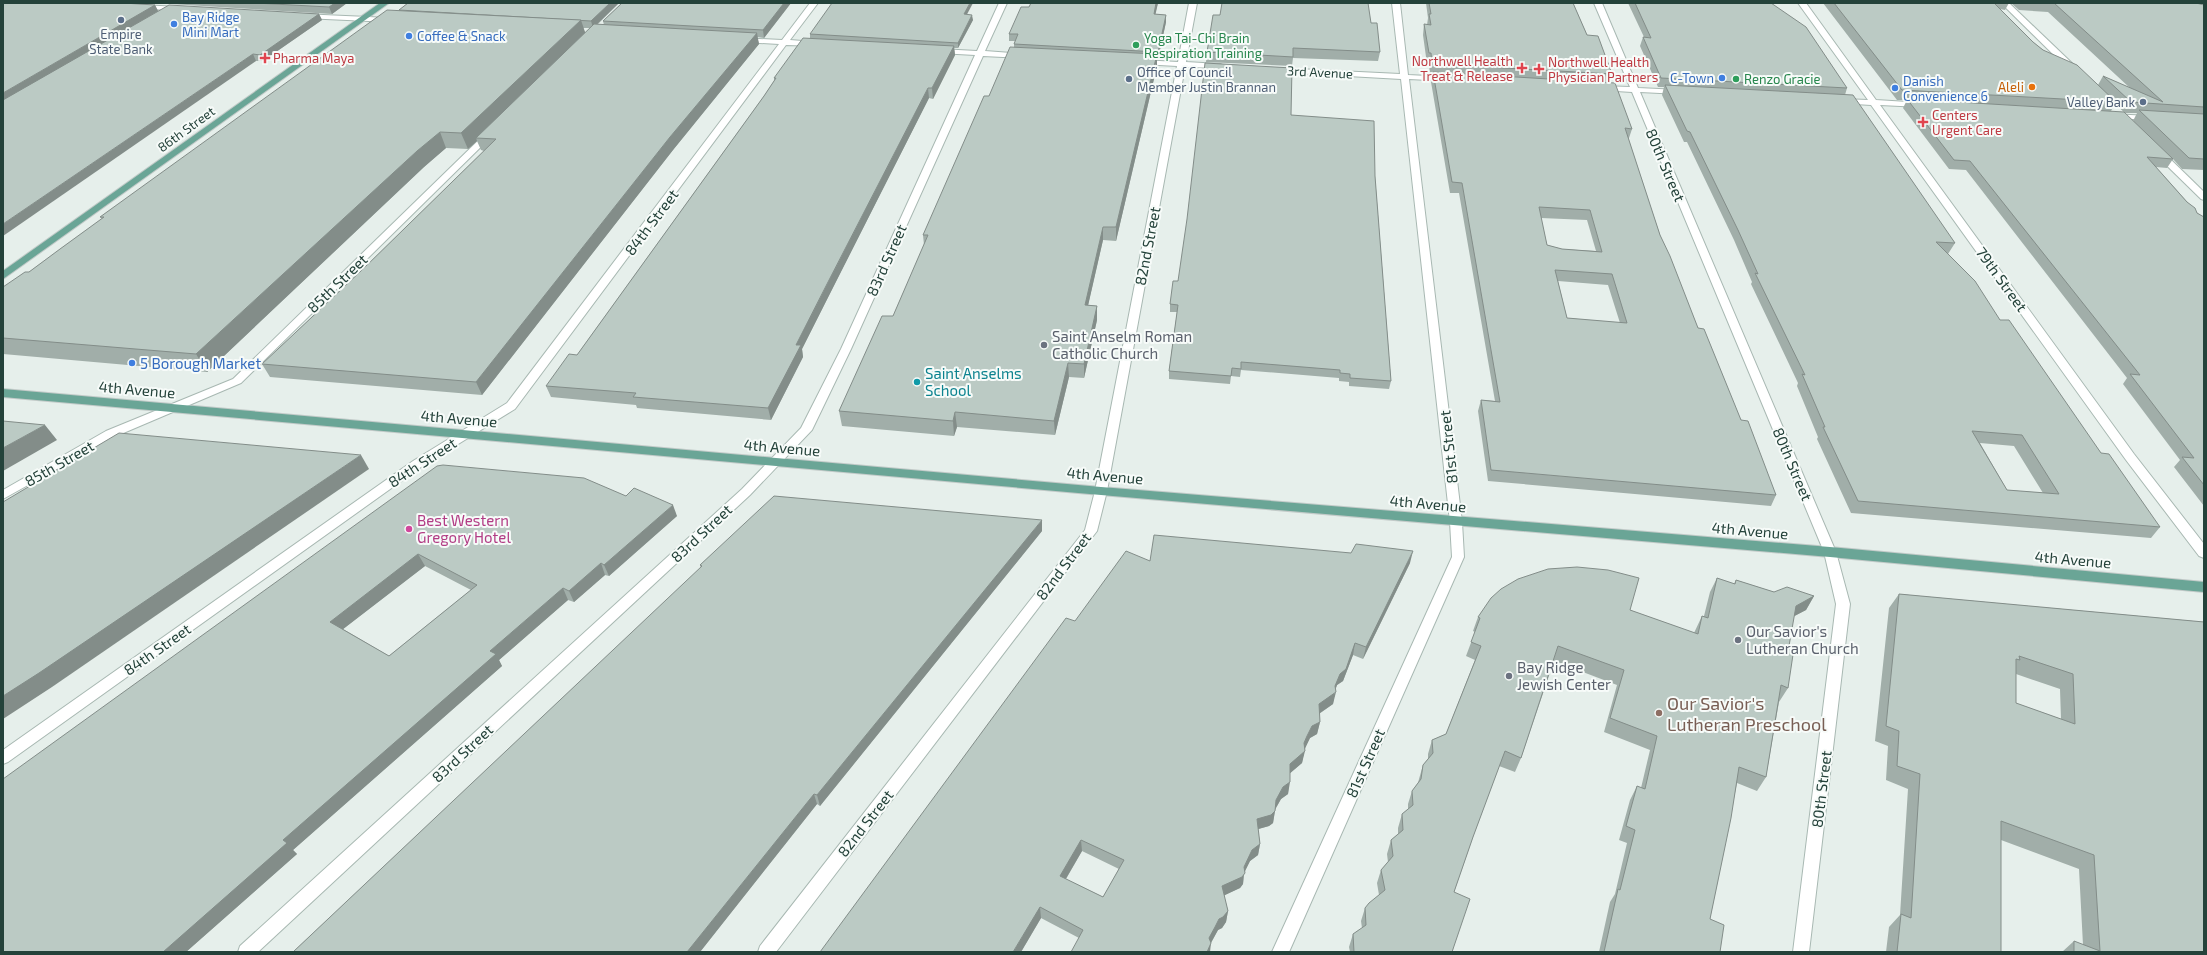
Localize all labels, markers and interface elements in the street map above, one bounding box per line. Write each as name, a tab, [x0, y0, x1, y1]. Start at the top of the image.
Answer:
place label: Bay Ridge Mini Mart	[182, 9, 240, 40]
marker: Empire State Bank	[116, 15, 126, 25]
marker: Bay Ridge Mini Mart	[169, 19, 179, 29]
place label: Empire State Bank	[89, 26, 153, 57]
place label: Coffee & Snack	[417, 28, 506, 44]
place label: Yoga Tai-Chi Brain Respiration Training	[1144, 30, 1262, 61]
marker: Coffee & Snack	[404, 31, 414, 41]
marker: Yoga Tai-Chi Brain Respiration Training	[1131, 40, 1141, 50]
place label: Pharma Maya	[273, 50, 354, 66]
marker: Pharma Maya	[260, 53, 270, 63]
place label: Northwell Health Treat & Release	[1412, 53, 1513, 84]
place label: Northwell Health Physician Partners	[1548, 54, 1658, 85]
street label: 3rd Avenue	[1287, 62, 1353, 82]
marker: Northwell Health Treat & Release	[1516, 62, 1528, 74]
marker: Northwell Health Physician Partners	[1533, 63, 1545, 75]
place label: Office of Council Member Justin Brannan	[1137, 64, 1276, 95]
place label: C-Town	[1670, 70, 1714, 86]
place label: Renzo Gracie	[1744, 71, 1820, 87]
marker: C-Town	[1717, 73, 1727, 83]
place label: Danish Convenience 6	[1903, 73, 1988, 104]
marker: Office of Council Member Justin Brannan	[1124, 74, 1134, 84]
marker: Renzo Gracie	[1731, 74, 1741, 84]
place label: Aleli	[1998, 79, 2024, 95]
marker: Aleli	[2027, 82, 2037, 92]
marker: Danish Convenience 6	[1890, 83, 1900, 93]
place label: Valley Bank	[2067, 94, 2135, 110]
marker: Valley Bank	[2138, 97, 2148, 107]
street label: 86th Street	[154, 103, 218, 155]
place label: Centers Urgent Care	[1932, 107, 2002, 138]
marker: Centers Urgent Care	[1917, 116, 1929, 128]
street label: 80th Street	[1643, 126, 1690, 204]
street label: 84th Street	[620, 185, 682, 258]
street label: 82nd Street	[1131, 205, 1164, 287]
street label: 83rd Street	[862, 221, 910, 299]
street label: 79th Street	[1972, 243, 2032, 315]
street label: 85th Street	[303, 250, 371, 316]
place label: Saint Anselm Roman Catholic Church	[1052, 327, 1192, 362]
marker: Saint Anselm Roman Catholic Church	[1039, 340, 1049, 350]
place label: 5 Borough Market	[140, 354, 261, 372]
marker: 5 Borough Market	[127, 358, 137, 368]
place label: Saint Anselms School	[925, 364, 1022, 399]
street label: 4th Avenue	[98, 377, 176, 401]
marker: Saint Anselms School	[912, 377, 922, 387]
street label: 4th Avenue	[420, 406, 498, 430]
street label: 81st Street	[1435, 409, 1461, 484]
street label: 80th Street	[1770, 425, 1817, 503]
street label: 84th Street	[384, 433, 460, 491]
street label: 4th Avenue	[743, 435, 821, 459]
street label: 85th Street	[21, 436, 97, 490]
street label: 4th Avenue	[1066, 463, 1144, 487]
street label: 4th Avenue	[1389, 491, 1467, 515]
street label: 83rd Street	[667, 500, 735, 566]
place label: Best Western Gregory Hotel	[417, 511, 511, 546]
street label: 4th Avenue	[1711, 518, 1789, 542]
marker: Best Western Gregory Hotel	[404, 524, 414, 534]
street label: 82nd Street	[1032, 528, 1094, 603]
street label: 4th Avenue	[2034, 547, 2112, 571]
street label: 84th Street	[120, 619, 194, 679]
place label: Our Savior's Lutheran Church	[1746, 622, 1859, 657]
marker: Our Savior's Lutheran Church	[1733, 635, 1743, 645]
place label: Bay Ridge Jewish Center	[1517, 658, 1611, 693]
marker: Bay Ridge Jewish Center	[1504, 671, 1514, 681]
place label: Our Savior's Lutheran Preschool	[1667, 692, 1827, 735]
marker: Our Savior's Lutheran Preschool	[1654, 708, 1664, 718]
street label: 83rd Street	[428, 720, 496, 786]
street label: 81st Street	[1342, 726, 1388, 800]
street label: 80th Street	[1807, 749, 1835, 829]
street label: 82nd Street	[833, 786, 897, 860]

